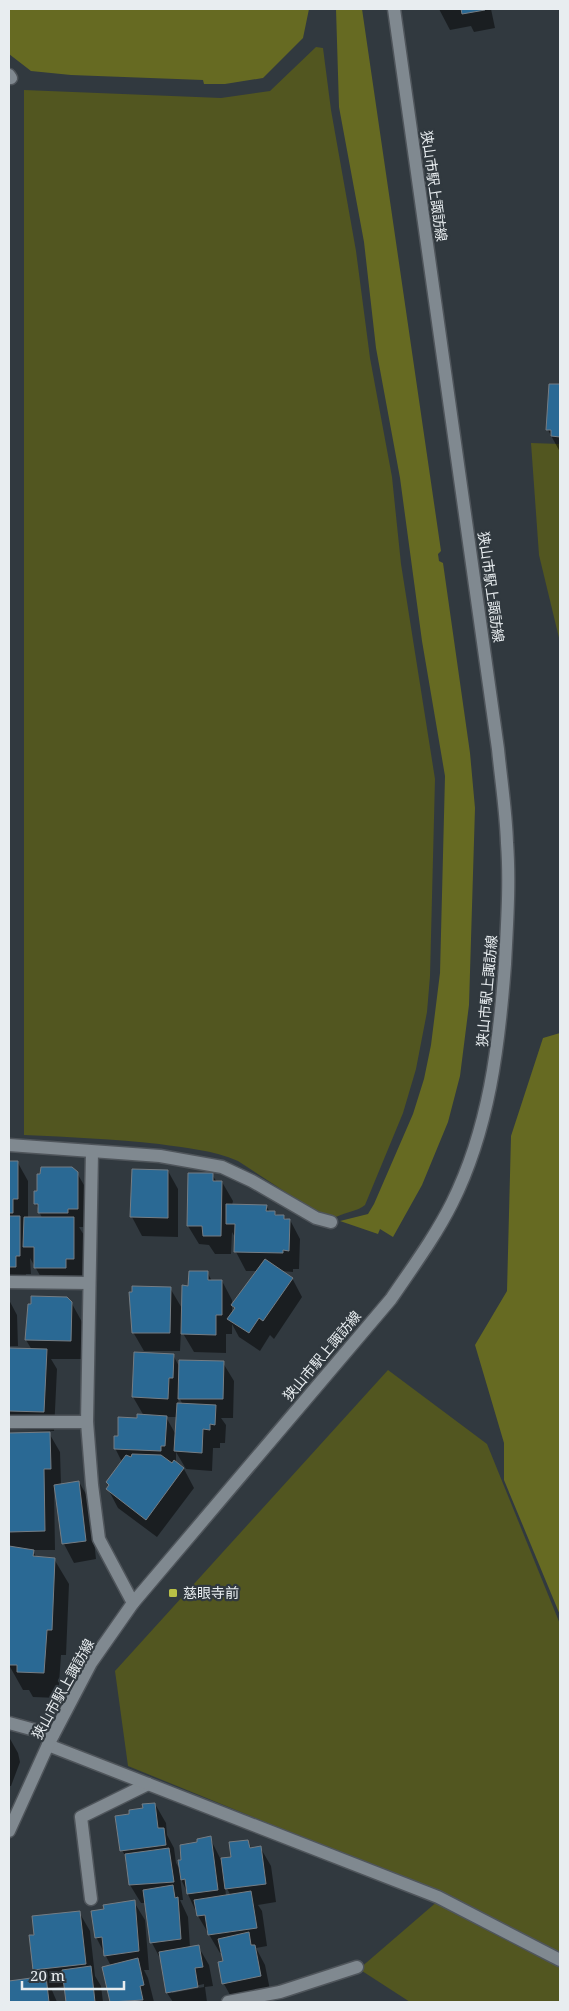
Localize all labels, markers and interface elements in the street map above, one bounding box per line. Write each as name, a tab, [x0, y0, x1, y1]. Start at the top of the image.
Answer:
street label: 狭山市駅上諏訪線	[417, 129, 452, 243]
street label: 狭山市駅上諏訪線	[474, 530, 509, 644]
street label: 狭山市駅上諏訪線	[472, 934, 501, 1048]
street label: 狭山市駅上諏訪線	[278, 1307, 365, 1405]
place label: 慈眼寺前	[183, 1583, 239, 1602]
marker: 慈眼寺前	[167, 1587, 179, 1599]
street label: 狭山市駅上諏訪線	[27, 1635, 98, 1742]
scale bar	[22, 1958, 125, 1990]
text: 20 m	[30, 1965, 65, 1985]

